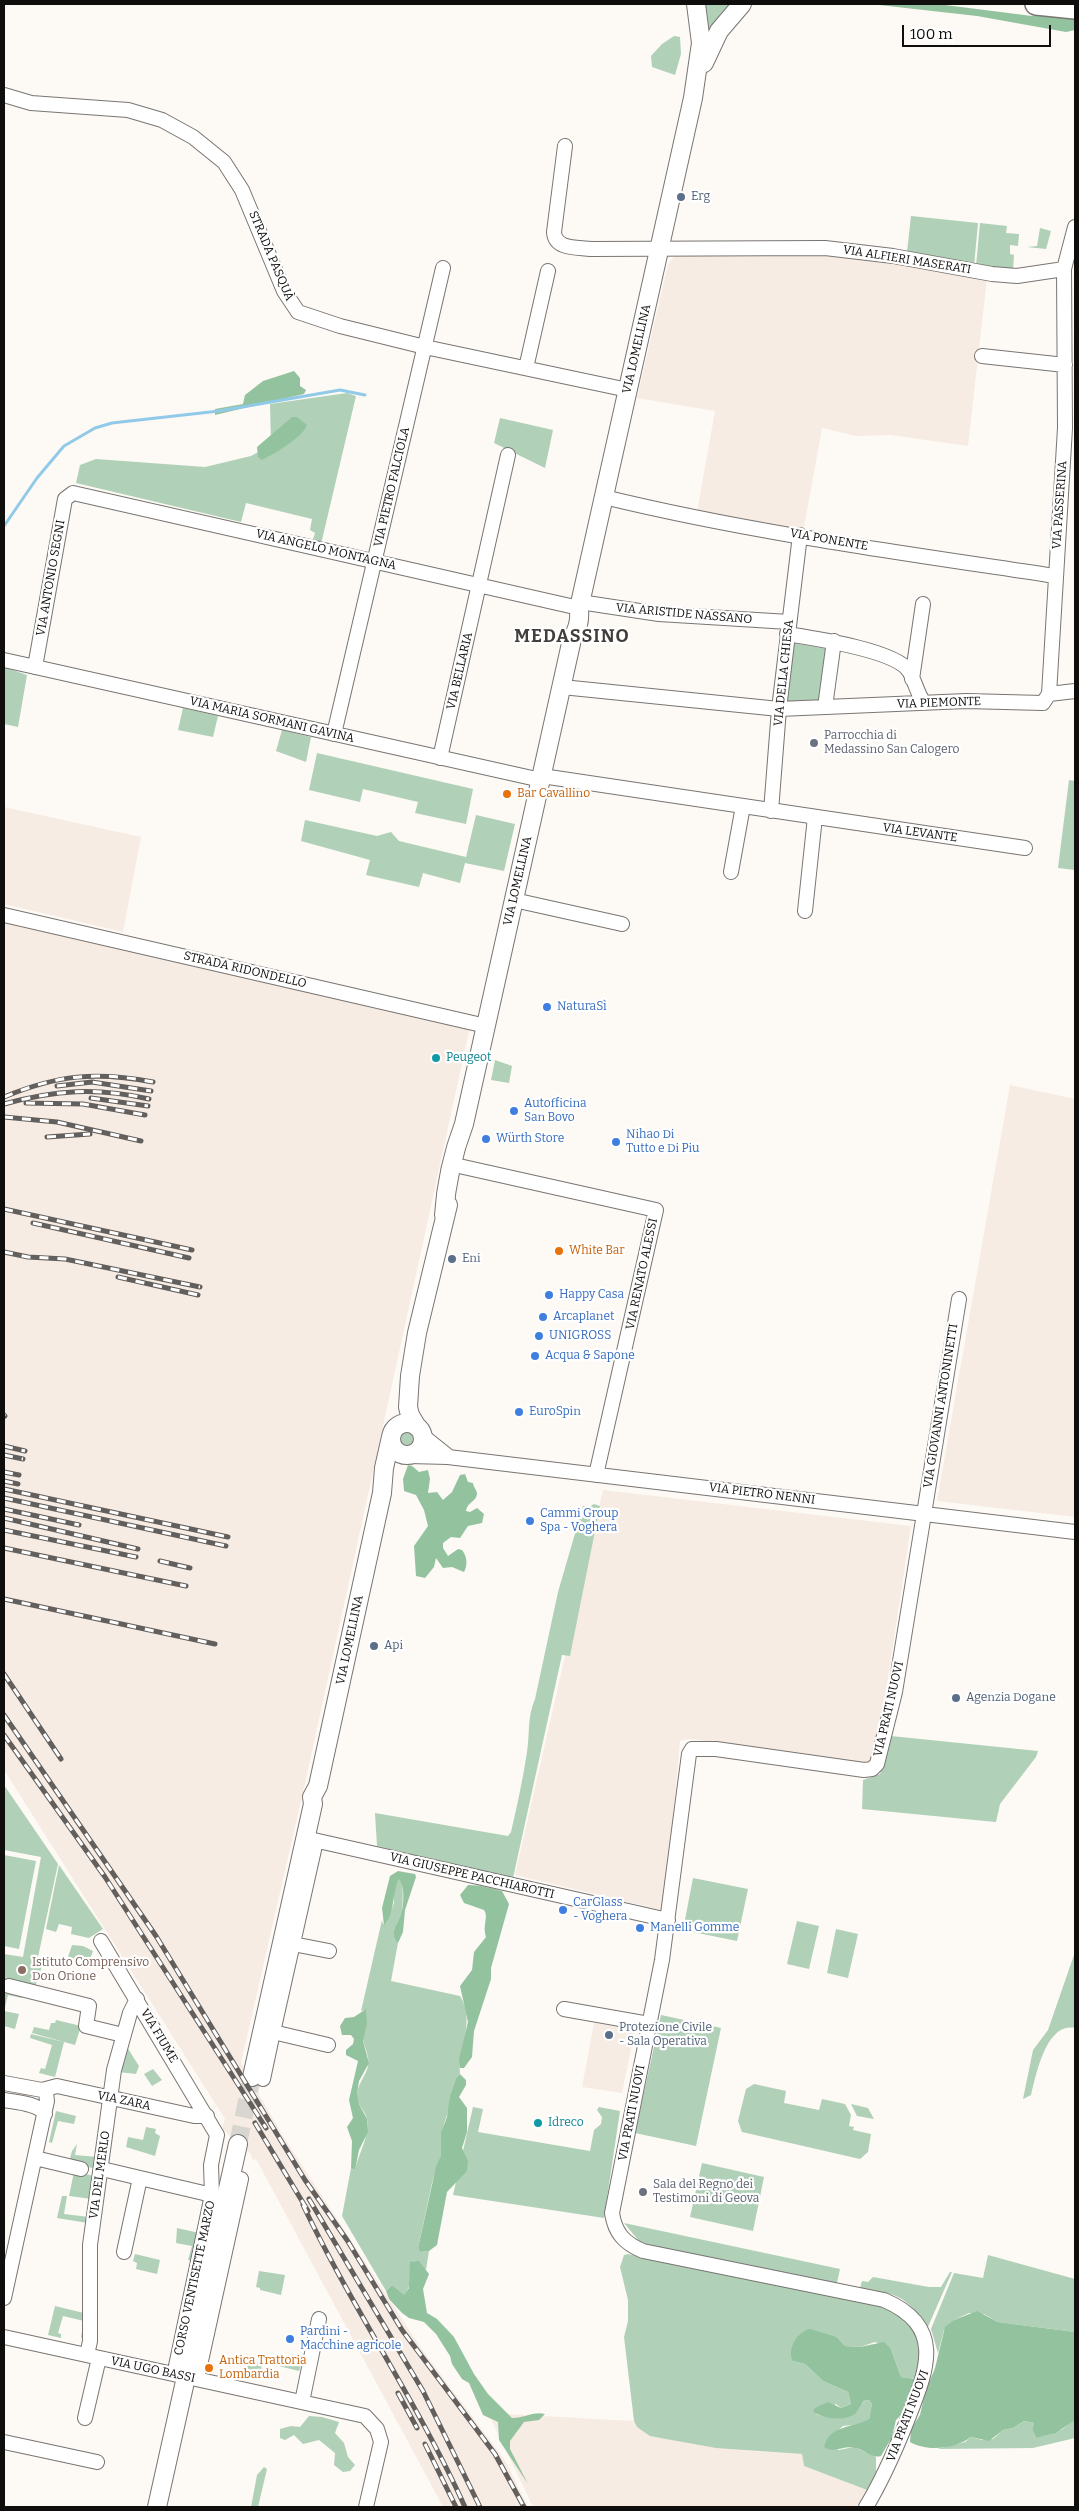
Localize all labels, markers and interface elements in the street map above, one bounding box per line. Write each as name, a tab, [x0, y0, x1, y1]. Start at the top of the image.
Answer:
scale bar	[904, 15, 1053, 47]
text: 100 m	[910, 25, 953, 43]
place label: Erg	[691, 190, 710, 204]
marker: Erg	[675, 191, 687, 203]
street label: STRADA PASQUÀ	[246, 209, 296, 303]
street label: VIA ALFIERI MASERATI	[842, 243, 972, 277]
street label: VIA LOMELLINA	[620, 303, 654, 395]
street label: VIA PIETRO FALCIOLA	[371, 426, 413, 548]
street label: VIA PASSERINA	[1050, 460, 1070, 550]
street label: VIA ANTONIO SEGNI	[34, 519, 68, 637]
street label: VIA PONENTE	[789, 526, 869, 554]
street label: VIA ANGELO MONTAGNA	[254, 527, 398, 573]
street label: VIA ARISTIDE NASSANO	[615, 601, 753, 627]
street label: VIA DELLA CHIESA	[771, 619, 797, 727]
district label: MEDASSINO	[513, 626, 631, 648]
street label: VIA BELLARIA	[444, 631, 476, 711]
street label: VIA MARIA SORMANI GAVINA	[188, 694, 356, 746]
street label: VIA PIEMONTE	[897, 694, 981, 712]
place label: Parrocchia di Medassino San Calogero	[824, 729, 959, 757]
marker: Parrocchia di Medassino San Calogero	[808, 737, 820, 749]
place label: Bar Cavallino	[517, 787, 590, 801]
marker: Bar Cavallino	[501, 788, 513, 800]
street label: VIA LEVANTE	[882, 821, 958, 845]
street label: VIA LOMELLINA	[501, 835, 535, 927]
street label: STRADA RIDONDELLO	[182, 949, 308, 991]
place label: NaturaSì	[557, 1000, 607, 1014]
marker: NaturaSì	[541, 1001, 553, 1013]
place label: Peugeot	[446, 1051, 491, 1065]
marker: Peugeot	[430, 1052, 442, 1064]
place label: Autofficina San Bovo	[524, 1097, 587, 1125]
marker: Autofficina San Bovo	[508, 1105, 520, 1117]
place label: Nihao Di Tutto e Di Piu	[626, 1128, 699, 1156]
place label: Würth Store	[496, 1132, 564, 1146]
marker: Würth Store	[480, 1133, 492, 1145]
marker: Nihao Di Tutto e Di Piu	[610, 1136, 622, 1148]
street label: VIA RENATO ALESSI	[623, 1217, 661, 1331]
place label: White Bar	[569, 1244, 625, 1258]
marker: White Bar	[553, 1245, 565, 1257]
place label: Eni	[462, 1252, 481, 1266]
marker: Eni	[446, 1253, 458, 1265]
place label: Happy Casa	[559, 1288, 624, 1302]
marker: Happy Casa	[543, 1289, 555, 1301]
place label: Arcaplanet	[553, 1310, 614, 1324]
marker: Arcaplanet	[537, 1311, 549, 1323]
street label: VIA GIOVANNI ANTONINETTI	[921, 1323, 961, 1489]
place label: UNIGROSS	[549, 1329, 611, 1343]
marker: UNIGROSS	[533, 1330, 545, 1342]
place label: Acqua & Sapone	[545, 1349, 635, 1363]
marker: Acqua & Sapone	[529, 1350, 541, 1362]
place label: EuroSpin	[529, 1405, 581, 1419]
marker: EuroSpin	[513, 1406, 525, 1418]
street label: VIA PIETRO NENNI	[708, 1480, 816, 1508]
place label: Cammi Group Spa - Voghera	[540, 1507, 618, 1535]
marker: Cammi Group Spa - Voghera	[524, 1515, 536, 1527]
street label: VIA LOMELLINA	[333, 1594, 367, 1686]
place label: Api	[384, 1639, 403, 1653]
marker: Api	[368, 1640, 380, 1652]
street label: VIA PRATI NUOVI	[871, 1660, 907, 1758]
place label: Agenzia Dogane	[966, 1691, 1056, 1705]
marker: Agenzia Dogane	[950, 1692, 962, 1704]
street label: VIA GIUSEPPE PACCHIAROTTI	[388, 1850, 556, 1902]
place label: CarGlass - Voghera	[573, 1896, 627, 1924]
marker: CarGlass - Voghera	[557, 1904, 569, 1916]
place label: Manelli Gomme	[650, 1921, 739, 1935]
marker: Manelli Gomme	[634, 1922, 646, 1934]
place label: Istituto Comprensivo Don Orione	[32, 1956, 149, 1984]
marker: Istituto Comprensivo Don Orione	[16, 1964, 28, 1976]
street label: VIA FIUME	[137, 2006, 181, 2066]
place label: Protezione Civile - Sala Operativa	[619, 2021, 712, 2049]
marker: Protezione Civile - Sala Operativa	[603, 2029, 615, 2041]
street label: VIA PRATI NUOVI	[616, 2064, 648, 2162]
street label: VIA ZARA	[96, 2088, 152, 2114]
place label: Idreco	[548, 2116, 584, 2130]
marker: Idreco	[532, 2117, 544, 2129]
street label: VIA DEL MERLO	[87, 2130, 113, 2220]
place label: Sala del Regno dei Testimoni di Geova	[653, 2178, 759, 2206]
marker: Sala del Regno dei Testimoni di Geova	[637, 2186, 649, 2198]
street label: CORSO VENTISETTE MARZO	[172, 2199, 218, 2357]
place label: Pardini - Macchine agricole	[300, 2325, 401, 2353]
marker: Pardini - Macchine agricole	[284, 2333, 296, 2345]
street label: VIA UGO BASSI	[110, 2354, 196, 2386]
place label: Antica Trattoria Lombardia	[219, 2354, 306, 2382]
marker: Antica Trattoria Lombardia	[203, 2362, 215, 2374]
street label: VIA PRATI NUOVI	[884, 2368, 932, 2464]

